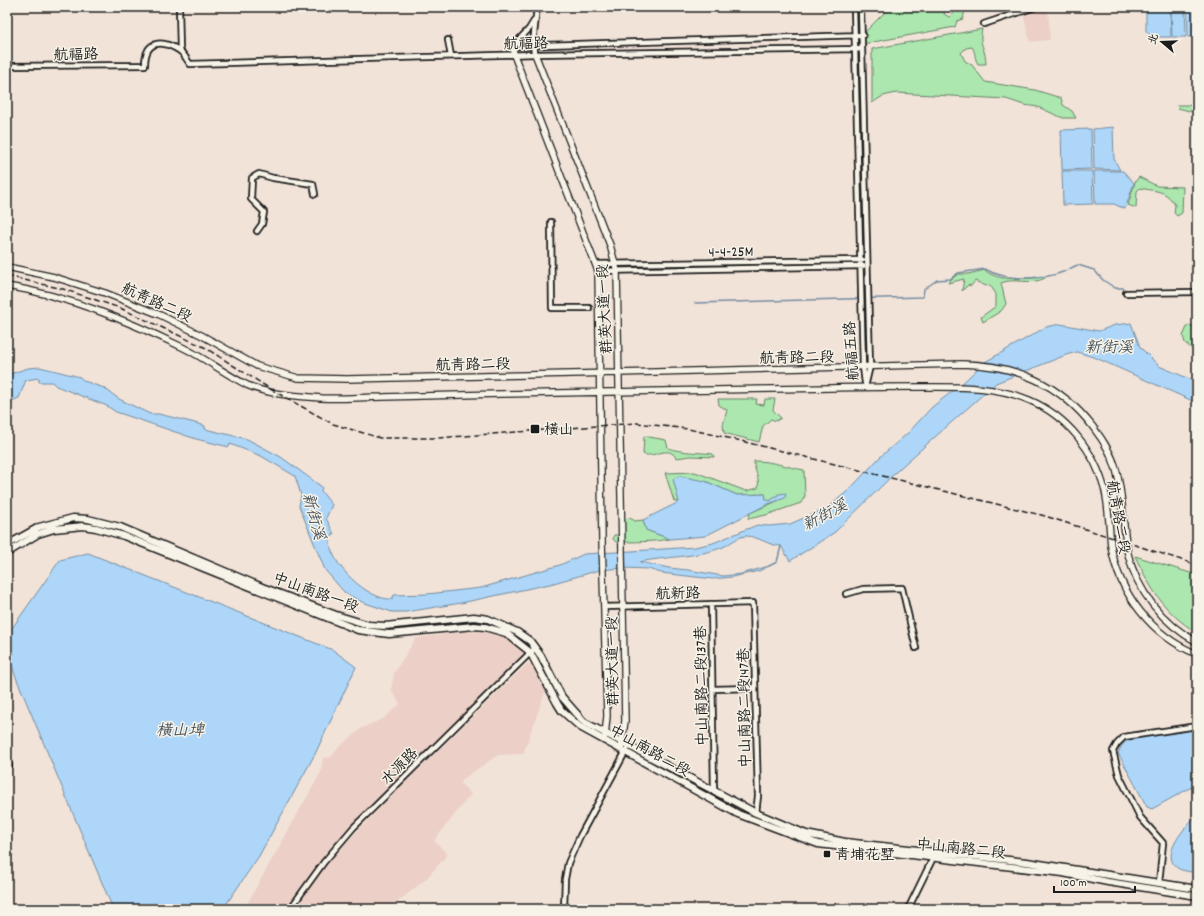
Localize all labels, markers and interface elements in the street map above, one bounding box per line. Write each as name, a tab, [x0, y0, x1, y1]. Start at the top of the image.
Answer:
north arrow	[1142, 22, 1182, 62]
text: 北	[1145, 32, 1164, 47]
street label: 航福路	[503, 34, 549, 56]
street label: 航福路	[53, 45, 99, 67]
street label: 4-4-25M	[708, 242, 754, 264]
street label: 群英大道一段	[593, 263, 619, 354]
street label: 航青路二段	[117, 279, 195, 329]
street label: 航福五路	[840, 320, 866, 382]
water label: 新街溪	[1085, 337, 1134, 360]
street label: 航青路二段	[759, 347, 835, 371]
street label: 航青路二段	[435, 354, 511, 378]
place label: 橫山	[544, 420, 574, 442]
marker: 橫山	[529, 423, 541, 435]
street label: 航青路二段	[1100, 478, 1134, 556]
water label: 新街溪	[295, 490, 330, 544]
water label: 新街溪	[799, 494, 853, 538]
street label: 中山南路一段	[269, 568, 361, 620]
street label: 航新路	[655, 584, 701, 606]
street label: 群英大道一段	[602, 616, 626, 706]
street label: 中山南路二段137巷	[691, 625, 715, 746]
street label: 中山南路二段147巷	[734, 648, 758, 768]
water label: 橫山埤	[156, 720, 206, 743]
street label: 中山南路二段	[604, 720, 694, 783]
street label: 水源路	[377, 744, 424, 791]
street label: 中山南路二段	[915, 834, 1007, 866]
place label: 青埔花墅	[835, 845, 895, 867]
marker: 青埔花墅	[822, 849, 832, 859]
scale bar	[1054, 868, 1135, 894]
text: 100 m	[1060, 875, 1087, 892]

